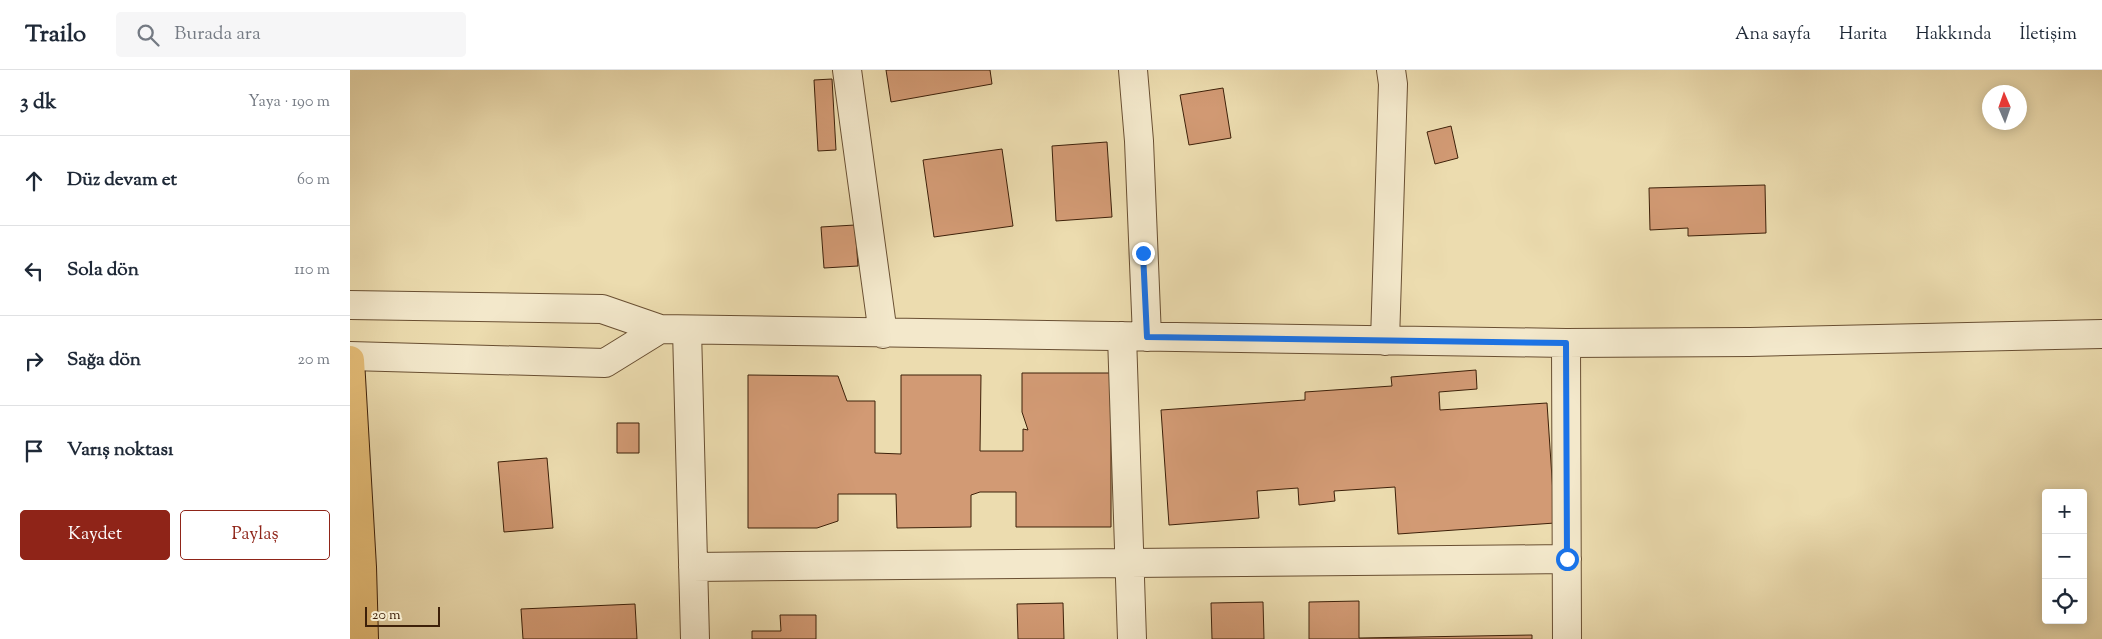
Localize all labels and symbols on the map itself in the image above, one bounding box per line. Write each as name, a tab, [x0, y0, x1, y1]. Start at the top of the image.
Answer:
north arrow	[1982, 85, 2027, 130]
route end	[1132, 242, 1155, 265]
route start	[1556, 548, 1579, 571]
scale bar	[365, 604, 440, 627]

